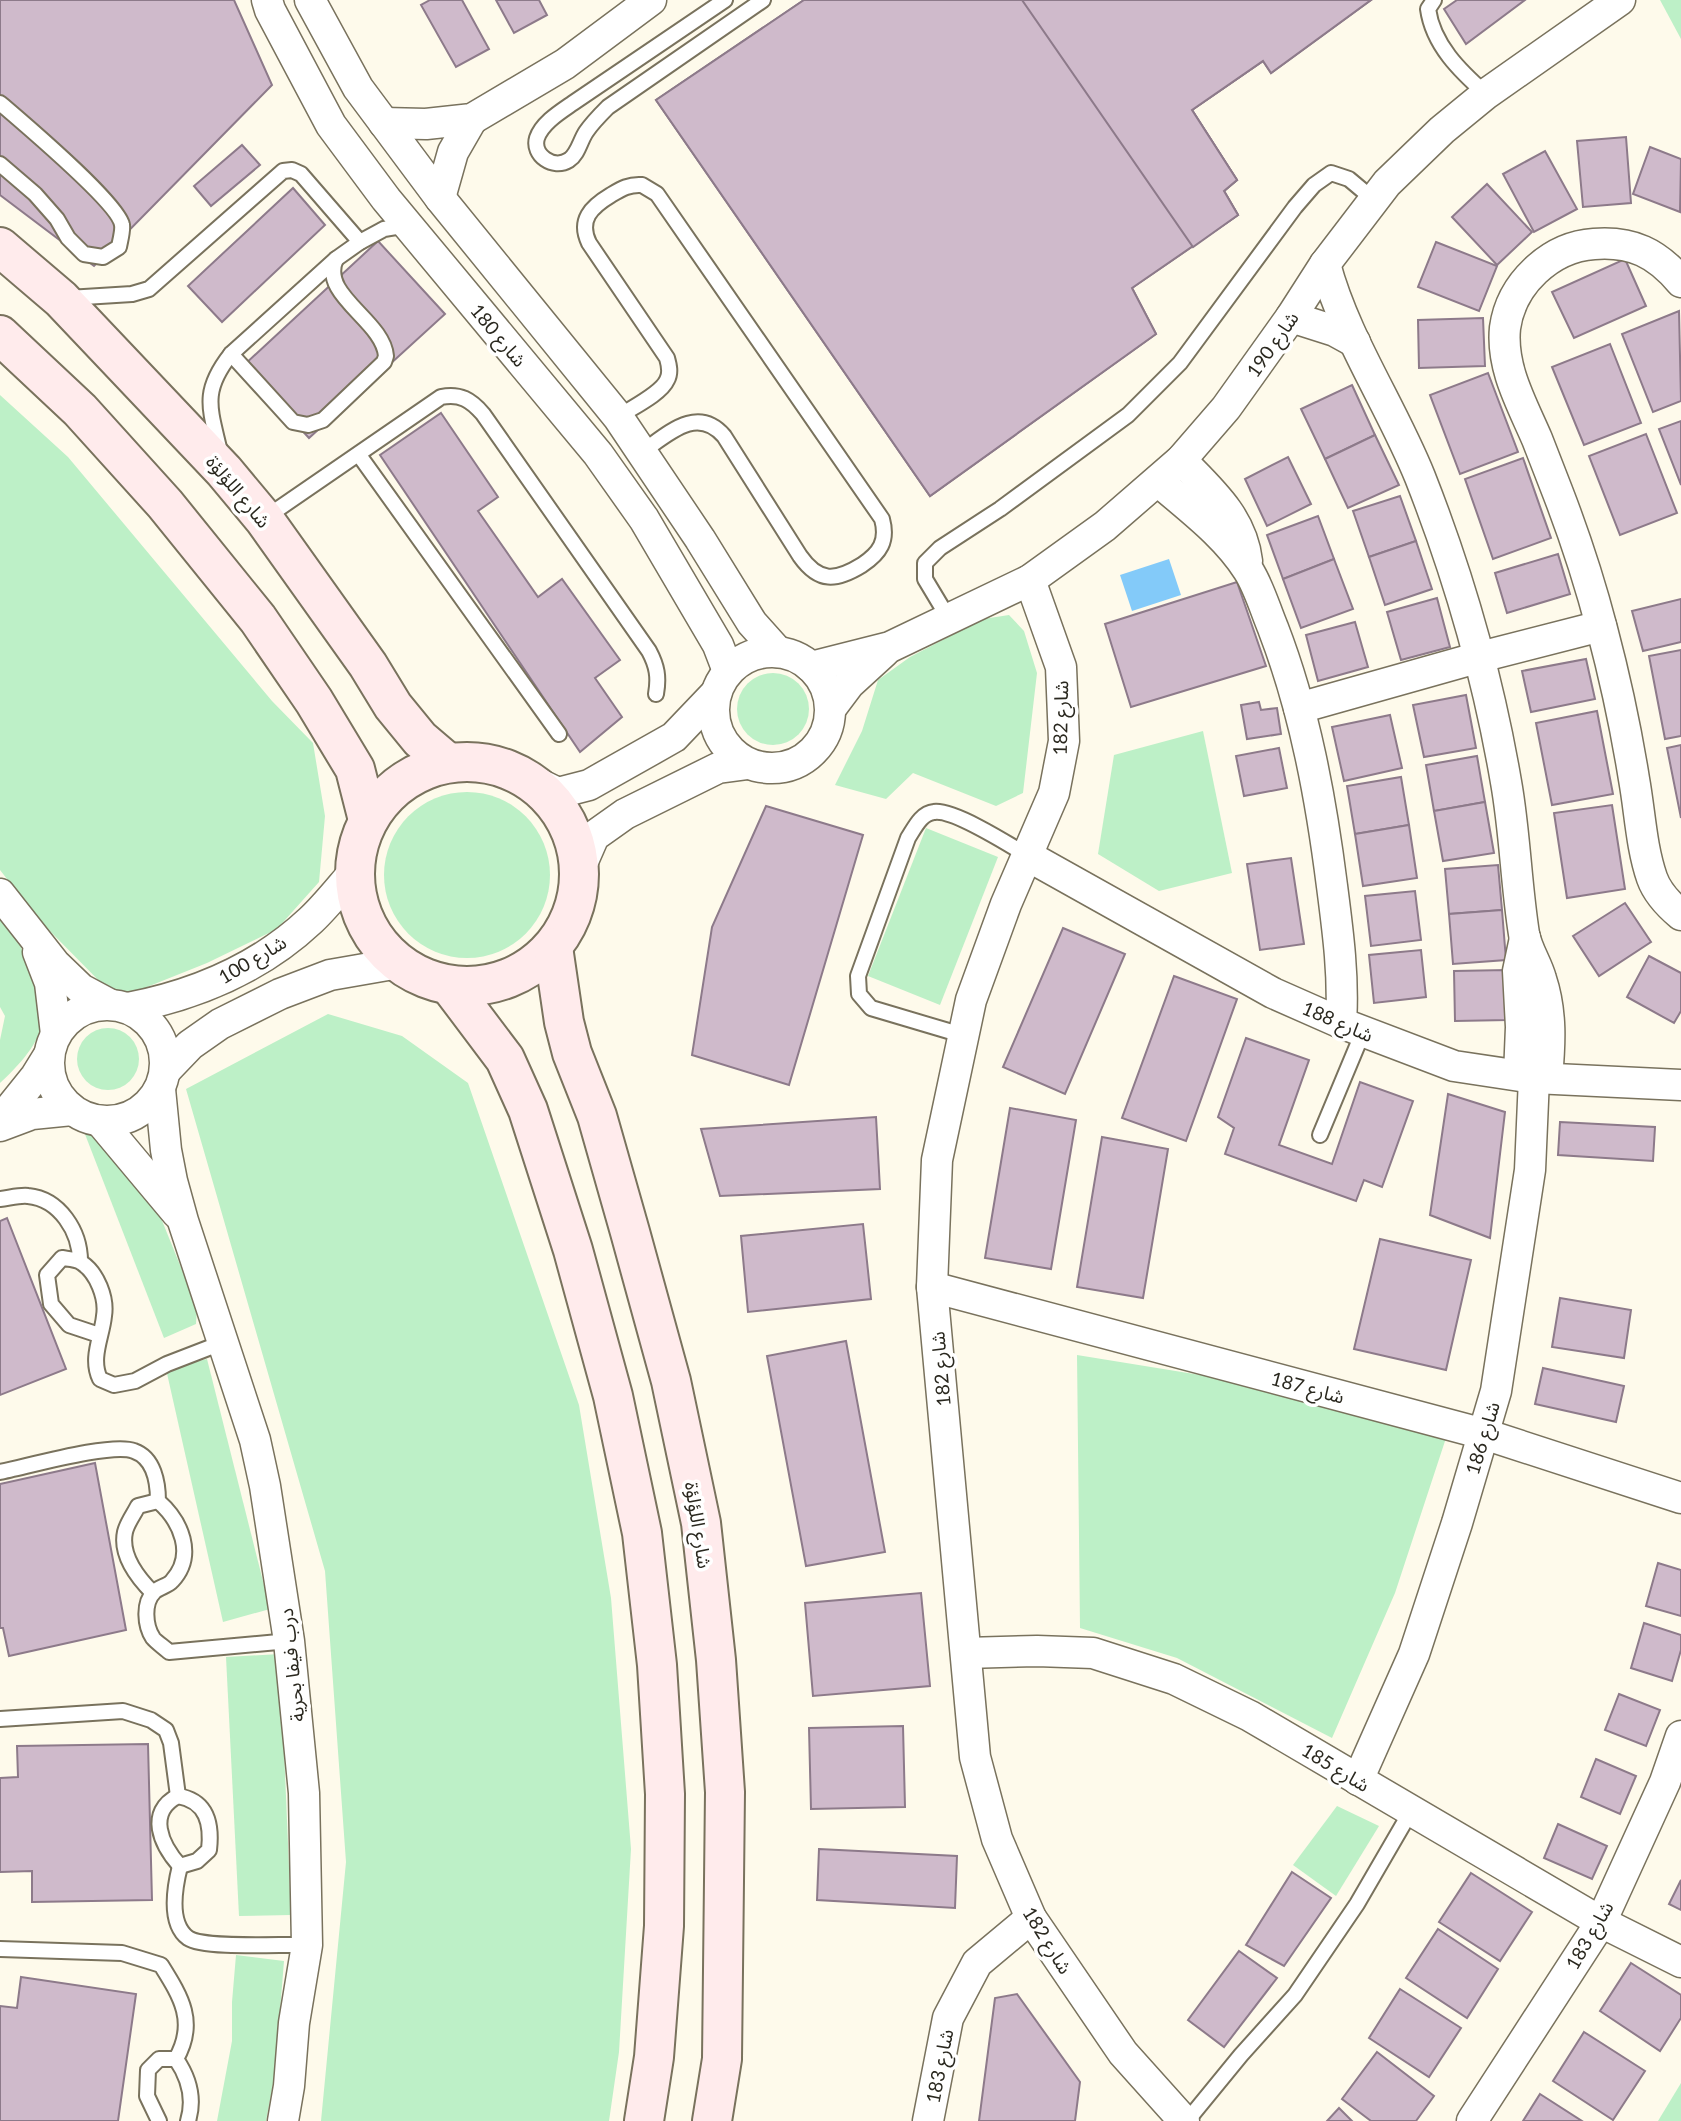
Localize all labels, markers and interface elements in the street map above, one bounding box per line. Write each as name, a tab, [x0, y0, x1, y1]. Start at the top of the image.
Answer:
street label: شارع 180	[464, 299, 532, 373]
street label: شارع 190	[1241, 307, 1305, 383]
street label: شارع اللؤلؤة	[200, 450, 276, 534]
street label: شارع 182	[1048, 680, 1075, 756]
street label: شارع 100	[214, 930, 292, 991]
street label: شارع 188	[1298, 996, 1377, 1049]
street label: شارع 182	[925, 1330, 958, 1407]
street label: شارع 187	[1268, 1366, 1347, 1411]
street label: شارع 186	[1460, 1399, 1507, 1478]
street label: شارع اللؤلؤة	[678, 1480, 717, 1571]
street label: درب فيفا بحرية	[274, 1607, 309, 1723]
street label: شارع 185	[1296, 1738, 1374, 1799]
street label: شارع 183	[1560, 1897, 1620, 1975]
street label: شارع 182	[1016, 1902, 1078, 1979]
street label: شارع 183	[921, 2027, 960, 2106]

